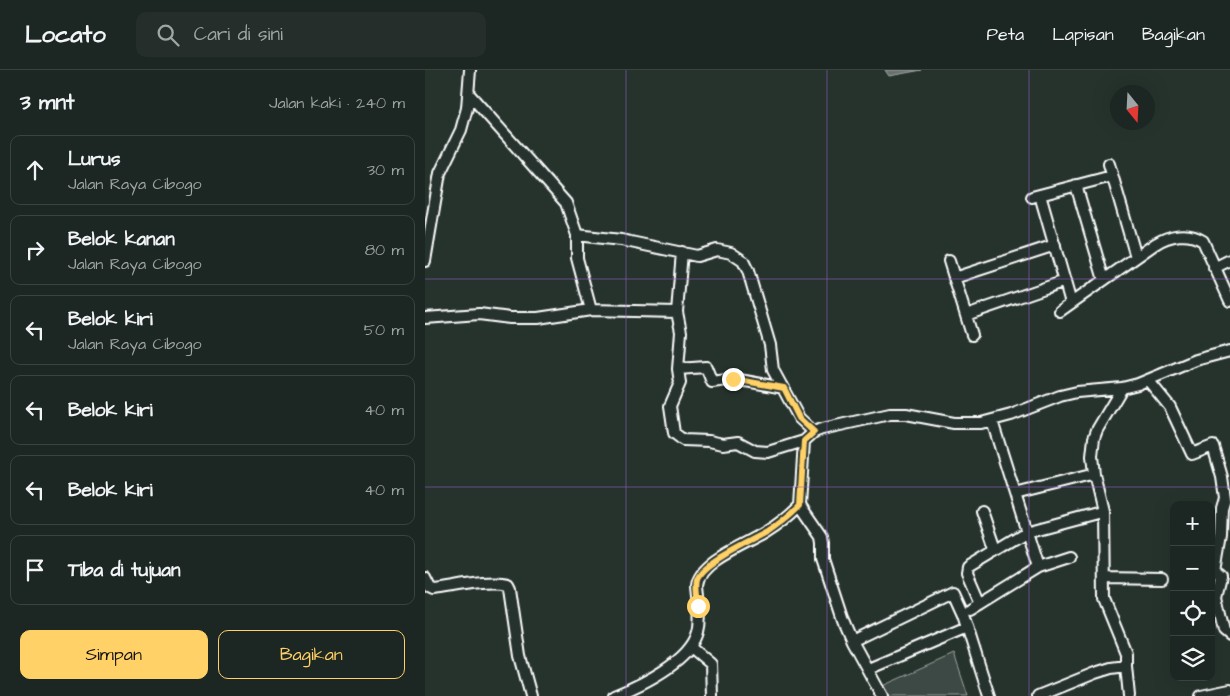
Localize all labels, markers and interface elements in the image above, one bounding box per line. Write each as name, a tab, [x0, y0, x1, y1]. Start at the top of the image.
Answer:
search box	[136, 12, 486, 57]
text: Locato	[25, 18, 106, 52]
icon: search	[154, 21, 182, 49]
text: Cari di sini	[194, 21, 283, 48]
text: Peta	[987, 22, 1024, 47]
text: Lapisan	[1052, 22, 1114, 47]
text: Bagikan	[1142, 22, 1205, 47]
north arrow	[1110, 85, 1155, 130]
text: 3 mnt	[20, 88, 74, 117]
text: Jalan kaki · 240 m	[269, 92, 405, 114]
text: Lurus	[68, 146, 120, 173]
icon: ahead	[21, 156, 49, 184]
text: 30 m	[367, 159, 404, 181]
text: Jalan Raya Cibogo	[68, 173, 202, 195]
text: Belok kanan	[68, 226, 175, 253]
icon: right	[21, 236, 49, 264]
text: 80 m	[365, 239, 404, 261]
text: Jalan Raya Cibogo	[68, 253, 202, 275]
text: Belok kiri	[68, 306, 153, 333]
icon: left	[21, 316, 49, 344]
text: 50 m	[364, 319, 404, 341]
text: Jalan Raya Cibogo	[68, 333, 202, 355]
route end	[722, 368, 745, 391]
icon: left	[21, 396, 49, 424]
text: Belok kiri	[68, 397, 153, 424]
text: 40 m	[364, 399, 404, 421]
icon: left	[21, 476, 49, 504]
text: Belok kiri	[68, 477, 153, 504]
text: 40 m	[364, 479, 404, 501]
map controls	[1170, 501, 1215, 681]
button: +	[1170, 501, 1215, 546]
button: −	[1170, 546, 1215, 591]
icon: arrive	[21, 556, 49, 584]
text: Tiba di tujuan	[68, 557, 180, 584]
button: locate	[1170, 591, 1215, 636]
route start	[687, 595, 710, 618]
button: Simpan	[20, 630, 208, 679]
button: Bagikan	[218, 630, 405, 679]
button: layers	[1170, 636, 1215, 681]

